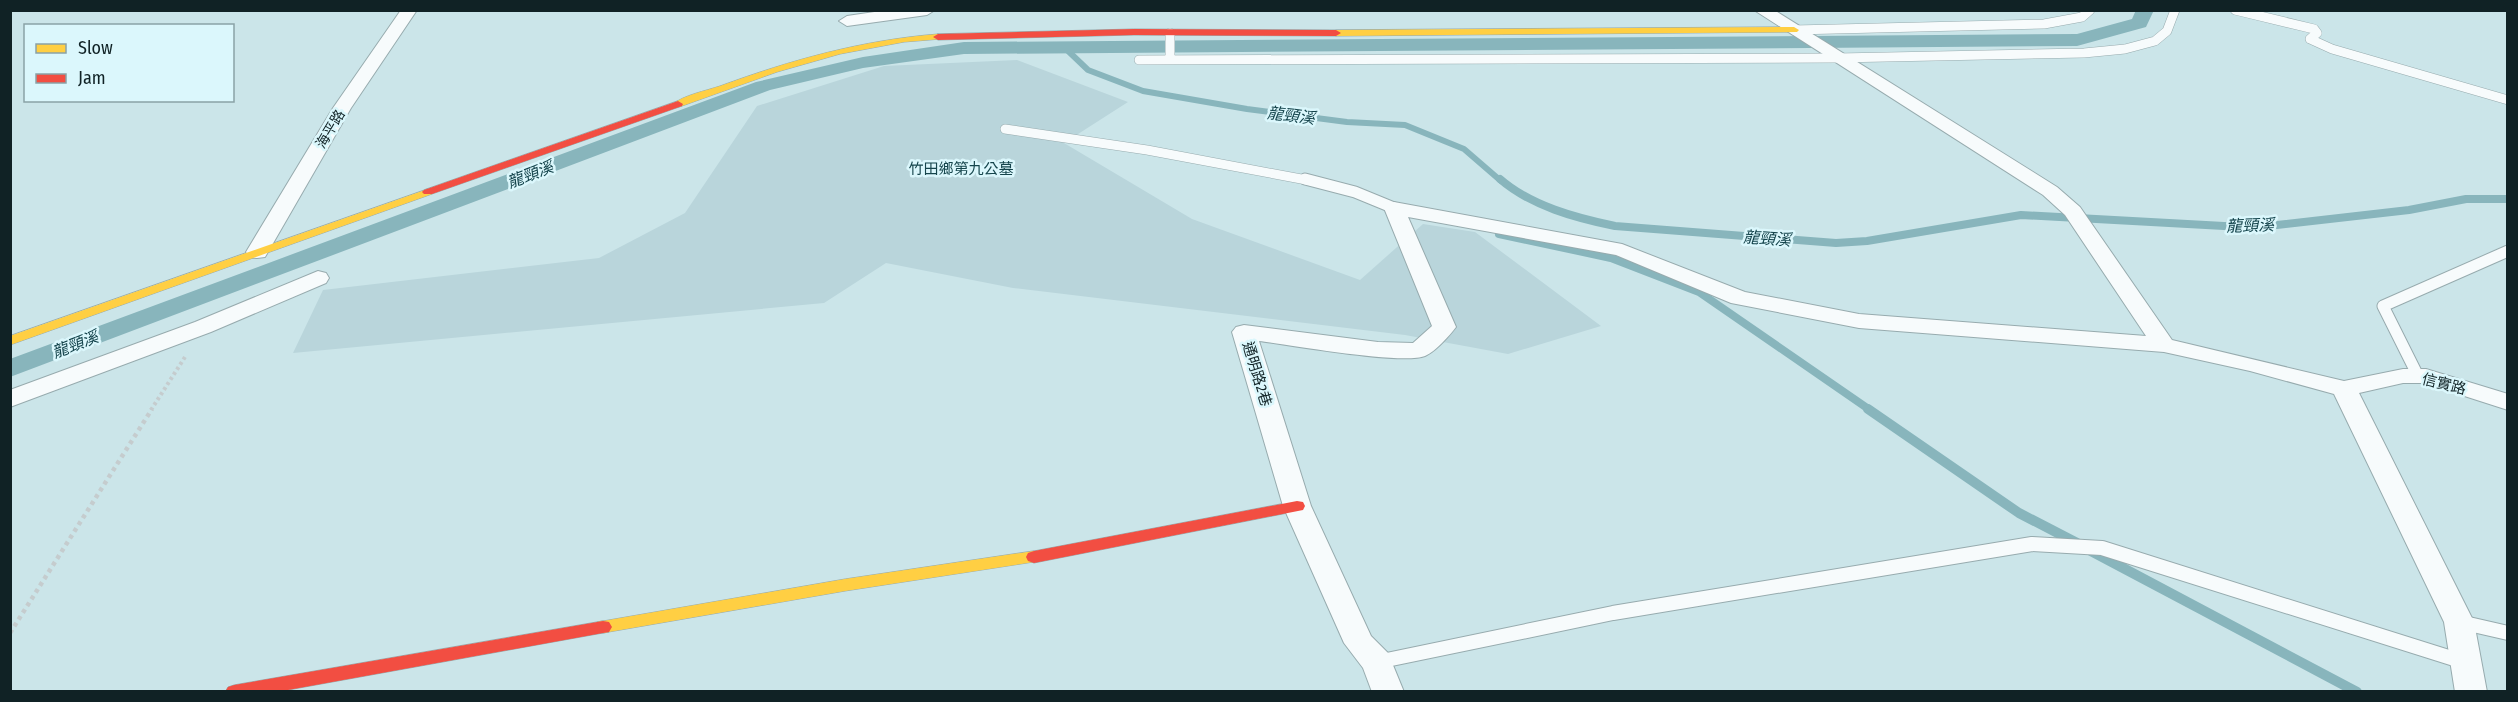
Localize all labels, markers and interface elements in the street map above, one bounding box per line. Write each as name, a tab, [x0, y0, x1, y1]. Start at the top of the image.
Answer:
legend	[24, 24, 234, 102]
text: Slow	[78, 37, 113, 59]
text: Jam	[78, 67, 106, 89]
water label: 龍頸溪	[1266, 103, 1318, 128]
street label: 海平路	[312, 107, 349, 152]
water label: 龍頸溪	[504, 156, 558, 192]
park label: 竹田鄉第九公墓	[908, 160, 1014, 178]
water label: 龍頸溪	[2226, 215, 2276, 236]
water label: 龍頸溪	[1742, 227, 1794, 250]
water label: 龍頸溪	[49, 326, 103, 362]
street label: 通明路2巷	[1239, 340, 1275, 408]
street label: 信實路	[2420, 370, 2468, 398]

